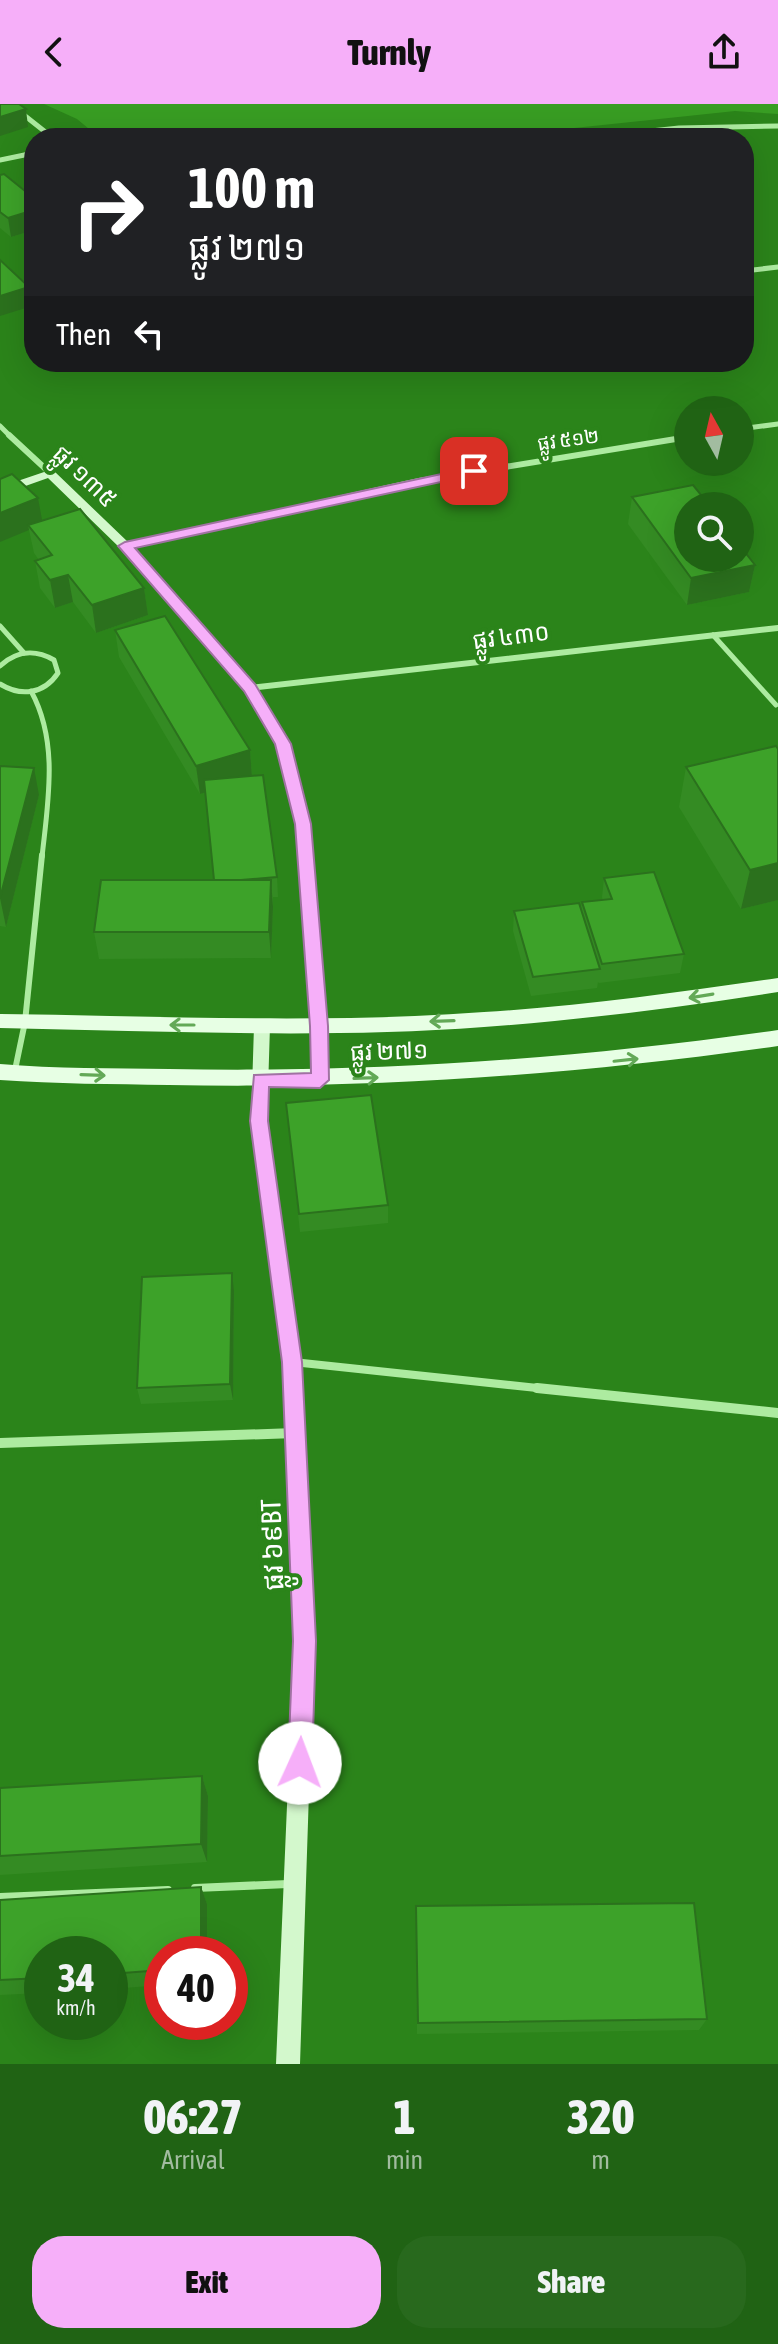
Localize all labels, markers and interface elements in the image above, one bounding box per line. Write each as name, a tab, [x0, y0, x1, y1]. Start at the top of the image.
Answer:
icon: back	[32, 30, 76, 74]
icon: share	[702, 30, 746, 74]
text: Turnly	[347, 31, 431, 73]
text: 100 m	[188, 156, 315, 220]
icon: right	[56, 160, 160, 264]
text: ផ្លូវ ២៧១	[188, 226, 306, 268]
icon: left	[127, 312, 171, 356]
text: Then	[56, 317, 111, 351]
north arrow	[674, 396, 754, 476]
map controls	[674, 396, 754, 572]
street label: ផ្លូវ ៥១២	[536, 423, 602, 463]
pin	[440, 437, 508, 505]
street label: ផ្លូវ ១៣៥	[41, 439, 122, 519]
icon: arrive	[452, 449, 496, 493]
button: search	[674, 492, 754, 572]
street label: ផ្លូវ ៤៣០	[471, 618, 552, 663]
one-way arrow	[689, 990, 714, 1005]
one-way arrow	[429, 1014, 456, 1029]
one-way arrow	[169, 1017, 196, 1033]
street label: ផ្លូវ ២៧១	[349, 1036, 429, 1075]
one-way arrow	[612, 1052, 638, 1067]
one-way arrow	[79, 1068, 106, 1083]
one-way arrow	[352, 1071, 379, 1086]
street label: ផ្លូវ ៦៩BT	[254, 1498, 299, 1591]
position arrow	[258, 1721, 342, 1805]
speed limit sign: 40	[144, 1936, 248, 2040]
text: 34	[57, 1955, 95, 2000]
text: km/h	[56, 1996, 96, 2019]
text: 06:27	[144, 2089, 242, 2144]
text: 1	[393, 2089, 416, 2144]
text: 320	[567, 2089, 634, 2144]
text: Arrival	[161, 2145, 225, 2175]
text: min	[386, 2145, 423, 2175]
text: m	[591, 2145, 610, 2175]
button: Exit	[32, 2236, 381, 2328]
button: Share	[397, 2236, 746, 2328]

